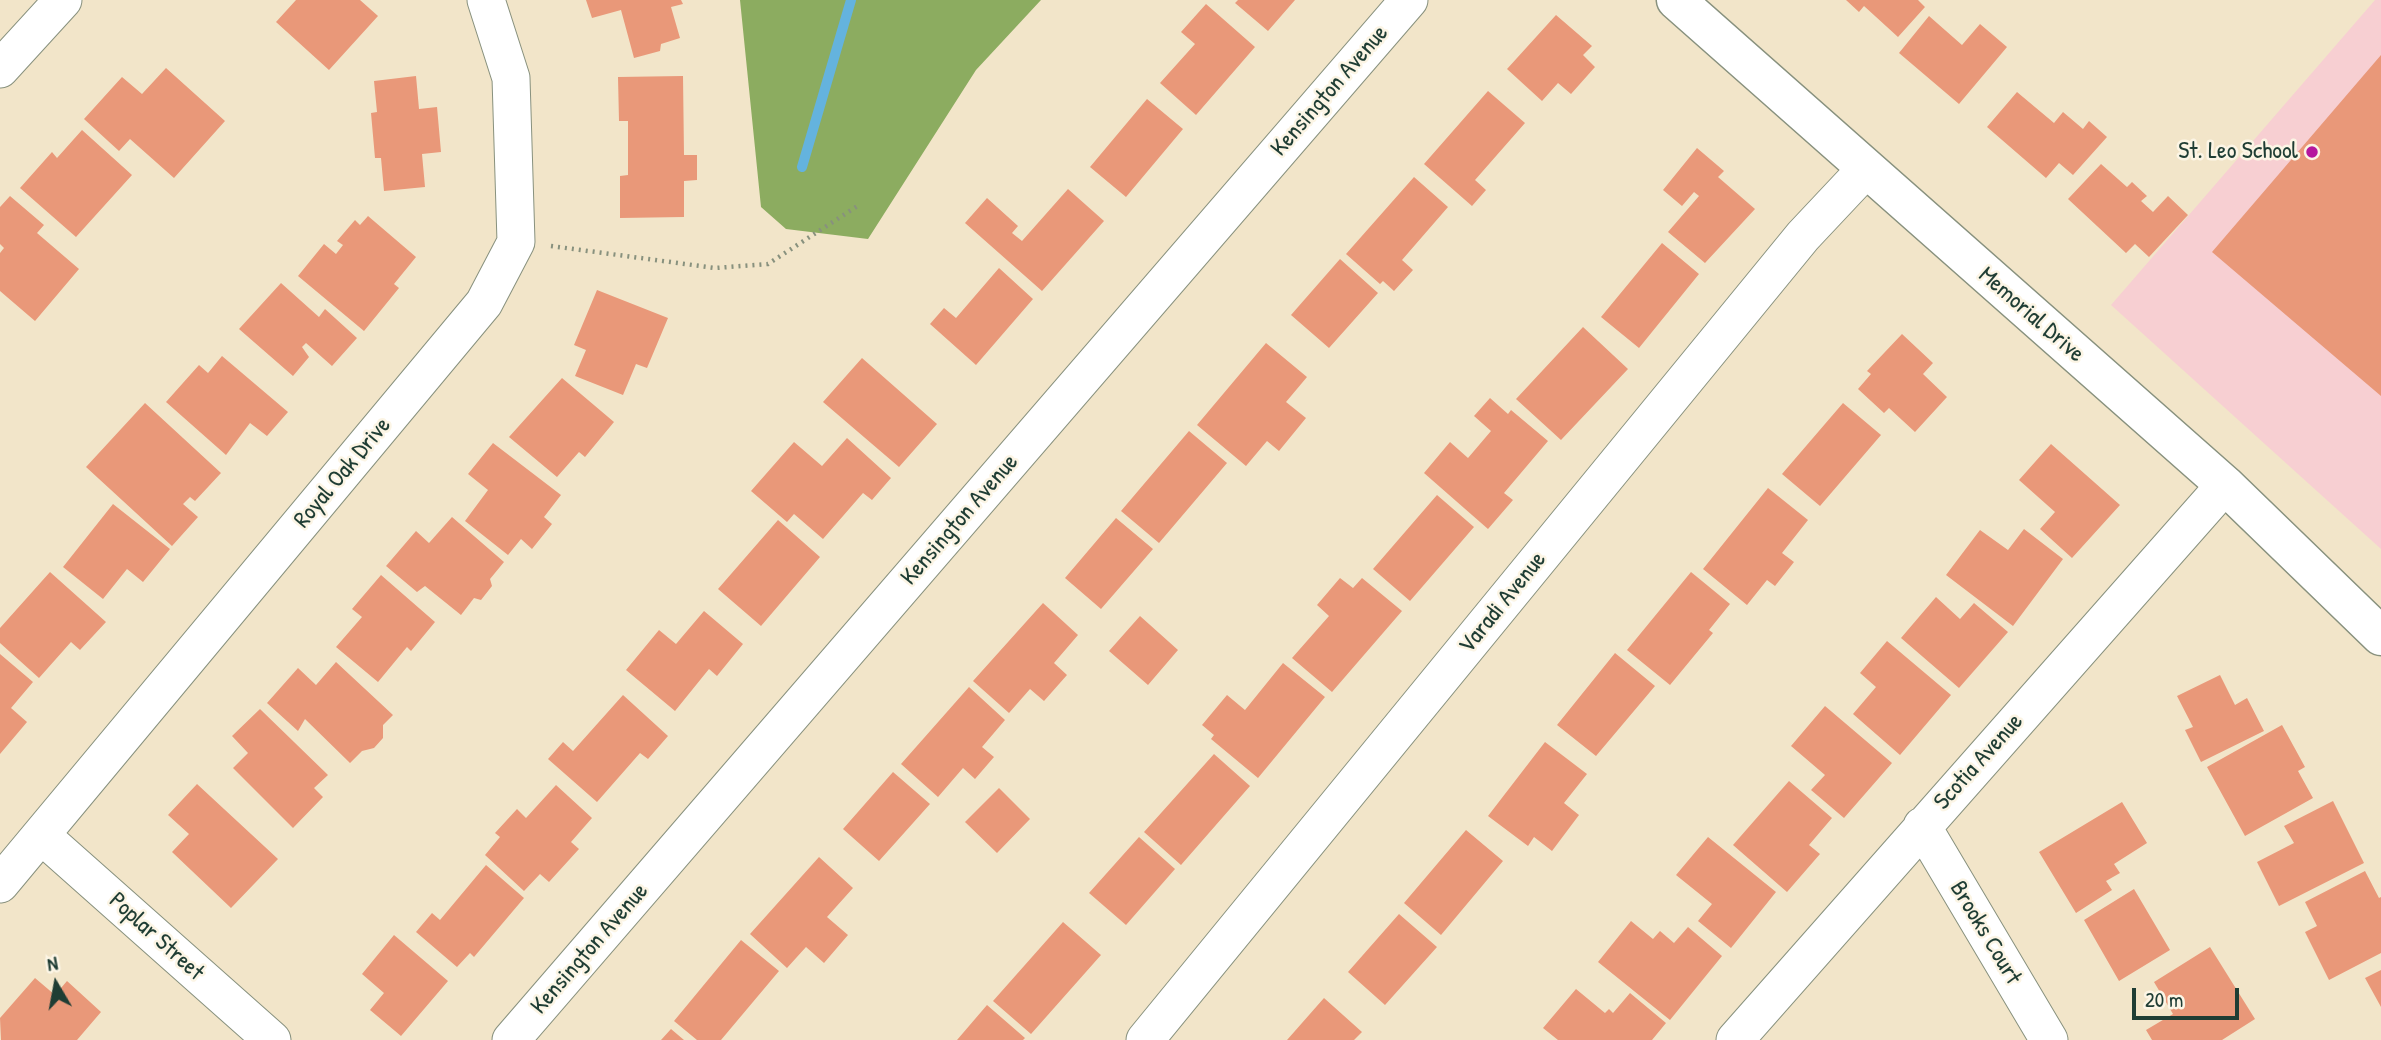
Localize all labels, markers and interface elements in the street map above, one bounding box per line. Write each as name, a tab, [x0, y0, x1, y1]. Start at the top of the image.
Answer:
street label: Kensington Avenue	[1265, 20, 1395, 162]
place label: St. Leo School	[2178, 138, 2298, 166]
marker: St. Leo School	[2304, 144, 2320, 160]
street label: Memorial Drive	[1972, 261, 2090, 369]
street label: Royal Oak Drive	[288, 412, 398, 534]
street label: Kensington Avenue	[895, 449, 1025, 591]
street label: Varadi Avenue	[1453, 546, 1553, 660]
street label: Scotia Avenue	[1928, 708, 2030, 816]
street label: Brooks Court	[1943, 876, 2027, 990]
street label: Kensington Avenue	[525, 878, 655, 1020]
street label: Poplar Street	[103, 887, 209, 987]
north arrow	[21, 949, 91, 1019]
text: N	[45, 950, 60, 977]
scale bar	[2136, 974, 2243, 1018]
text: 20 m	[2145, 985, 2183, 1014]

